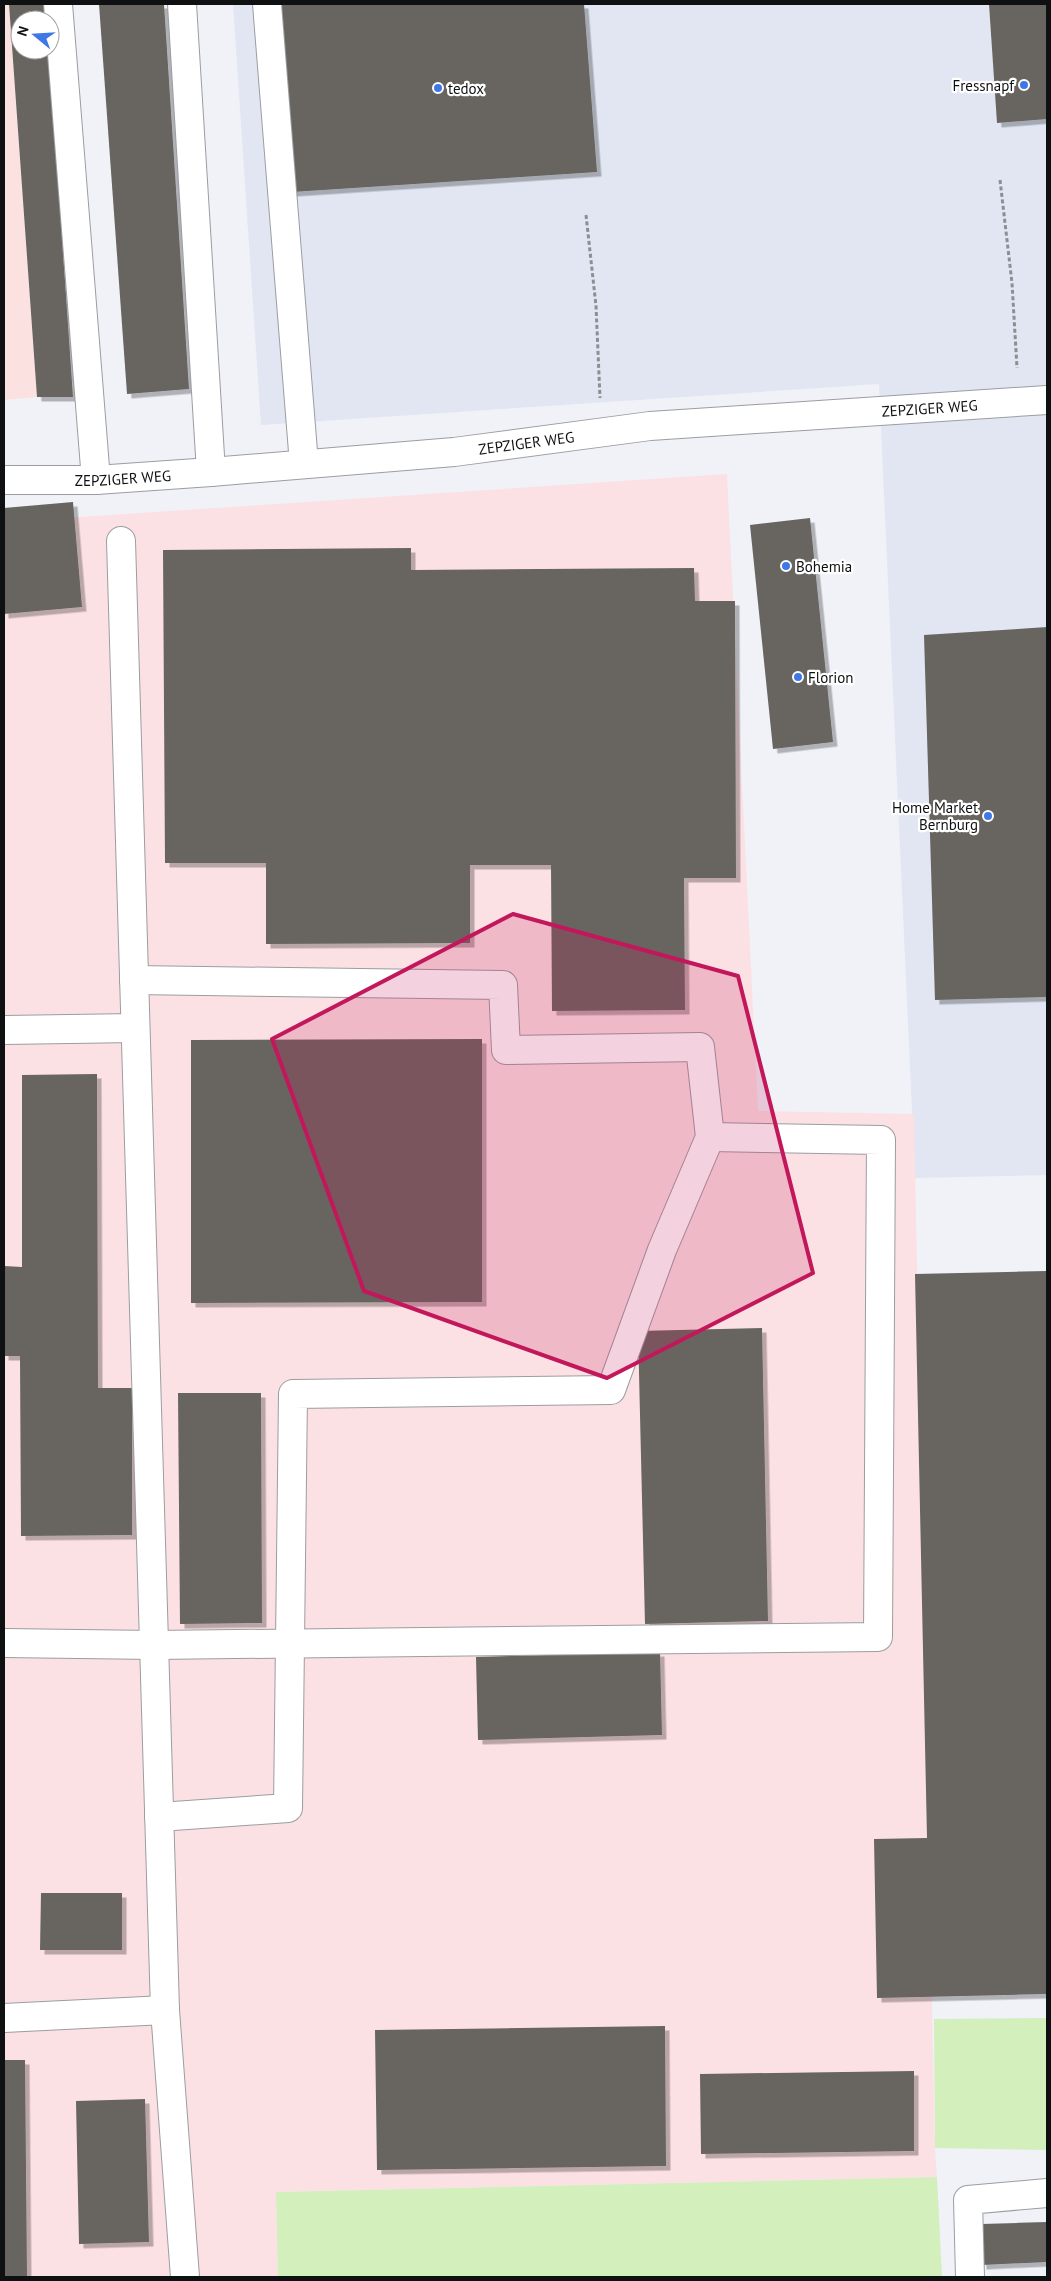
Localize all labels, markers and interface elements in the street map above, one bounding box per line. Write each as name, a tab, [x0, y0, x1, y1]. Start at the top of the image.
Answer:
north arrow	[10, 10, 60, 60]
text: N	[13, 24, 33, 38]
place label: Fressnapf	[953, 76, 1015, 95]
place label: tedox	[448, 79, 484, 98]
marker: Fressnapf	[1018, 79, 1030, 91]
marker: tedox	[432, 82, 444, 94]
street label: ZEPZIGER WEG	[881, 395, 978, 420]
street label: ZEPZIGER WEG	[477, 427, 575, 458]
street label: ZEPZIGER WEG	[75, 465, 172, 490]
place label: Bohemia	[796, 557, 852, 576]
marker: Bohemia	[780, 560, 792, 572]
place label: Florion	[808, 668, 854, 687]
marker: Florion	[792, 671, 804, 683]
place label: Home Market Bernburg	[892, 798, 978, 834]
marker: Home Market Bernburg	[982, 810, 994, 822]

